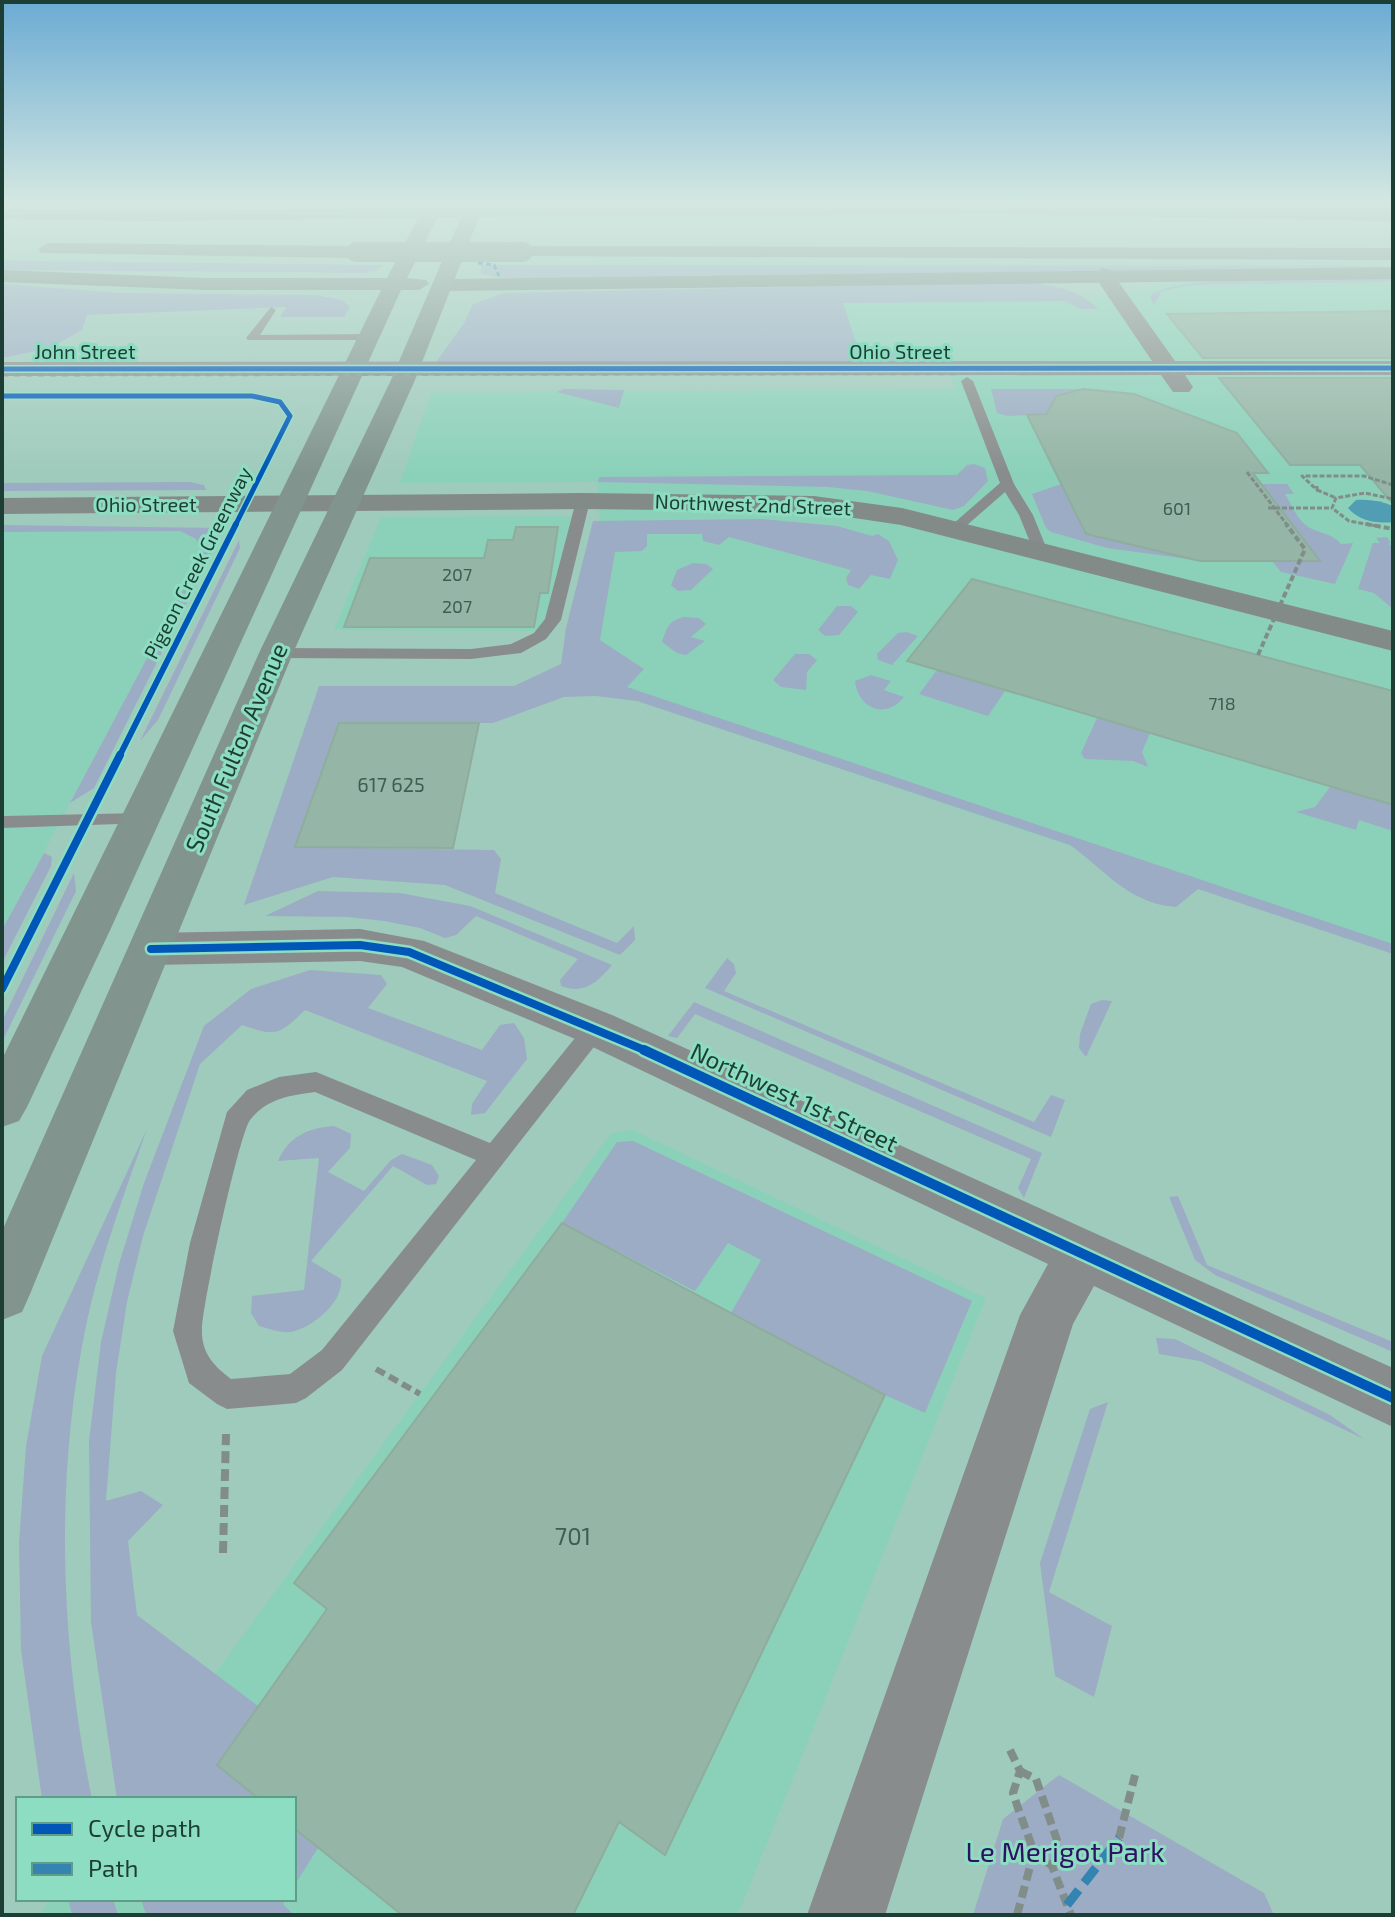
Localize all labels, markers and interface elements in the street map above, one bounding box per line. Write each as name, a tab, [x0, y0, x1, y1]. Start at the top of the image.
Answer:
street label: John Street	[34, 339, 136, 363]
street label: Ohio Street	[849, 339, 951, 363]
street label: Pigeon Creek Greenway	[138, 462, 256, 663]
street label: Northwest 2nd Street	[654, 489, 852, 519]
street label: Ohio Street	[95, 492, 197, 516]
house number: 601	[1163, 497, 1191, 519]
house number: 207	[442, 563, 472, 585]
house number: 207	[442, 595, 472, 617]
street label: South Fulton Avenue	[178, 639, 293, 856]
house number: 718	[1208, 692, 1236, 714]
house number: 617 625	[357, 772, 425, 796]
street label: Northwest 1st Street	[686, 1036, 903, 1157]
house number: 701	[555, 1521, 591, 1550]
legend	[16, 1797, 296, 1901]
text: Cycle path	[88, 1813, 201, 1842]
park label: Le Merigot Park	[966, 1834, 1164, 1868]
text: Path	[88, 1853, 138, 1882]

